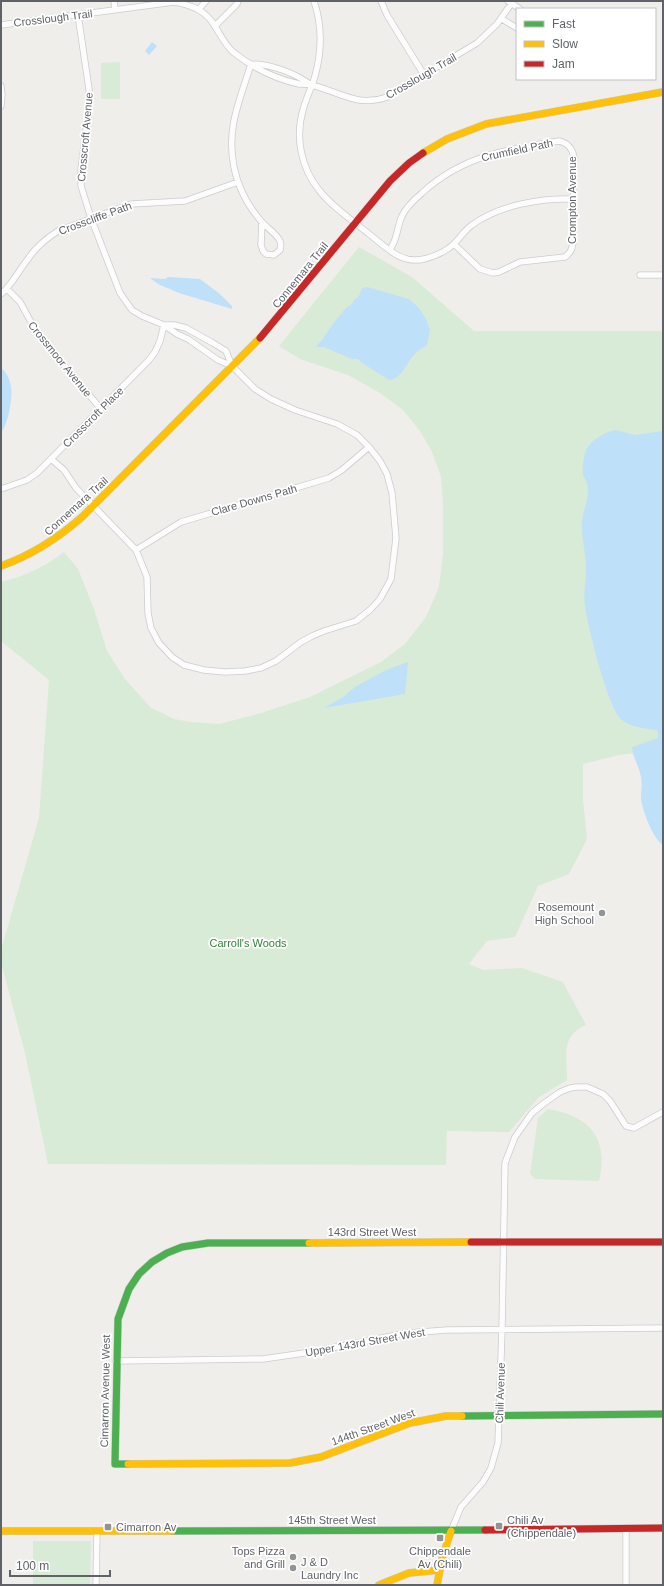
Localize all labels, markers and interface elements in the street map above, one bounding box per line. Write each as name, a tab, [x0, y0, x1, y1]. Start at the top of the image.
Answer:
street label: Crosslough Trail	[13, 7, 93, 29]
legend	[516, 8, 656, 80]
text: Fast	[552, 17, 576, 31]
text: Slow	[552, 37, 578, 51]
street label: Crosslough Trail	[384, 51, 458, 101]
text: Jam	[552, 57, 575, 71]
street label: Crosscroft Avenue	[75, 92, 95, 182]
street label: Crumfield Path	[480, 137, 554, 163]
street label: Crompton Avenue	[566, 156, 578, 244]
street label: Crosscliffe Path	[57, 199, 133, 237]
street label: Connemara Trail	[270, 240, 330, 310]
street label: Crossmoor Avenue	[26, 319, 94, 399]
street label: Crosscroft Place	[60, 384, 126, 450]
street label: Connemara Trail	[42, 474, 110, 538]
street label: Clare Downs Path	[210, 482, 298, 518]
place label: Rosemount High School	[535, 901, 594, 926]
marker: Rosemount High School	[597, 908, 607, 918]
park label: Carroll's Woods	[209, 937, 287, 949]
street label: 143rd Street West	[328, 1226, 416, 1238]
street label: Upper 143rd Street West	[304, 1326, 426, 1358]
street label: Cimarron Avenue West	[98, 1335, 112, 1447]
street label: Chili Avenue	[493, 1362, 507, 1424]
street label: 144th Street West	[330, 1406, 416, 1448]
street label: 145th Street West	[288, 1514, 376, 1526]
place label: Chili Av (Chippendale)	[507, 1514, 576, 1539]
place label: Cimarron Av	[116, 1521, 177, 1533]
marker: Chili Av (Chippendale)	[494, 1521, 504, 1531]
marker: Cimarron Av	[103, 1522, 113, 1532]
marker: Chippendale Av (Chili)	[435, 1533, 445, 1543]
place label: Tops Pizza and Grill	[232, 1545, 286, 1570]
place label: Chippendale Av (Chili)	[409, 1545, 471, 1570]
scale bar	[10, 1552, 110, 1578]
marker: Tops Pizza and Grill	[288, 1552, 298, 1562]
place label: J & D Laundry Inc	[301, 1556, 359, 1581]
text: 100 m	[16, 1559, 49, 1573]
marker: J & D Laundry Inc	[288, 1563, 298, 1573]

